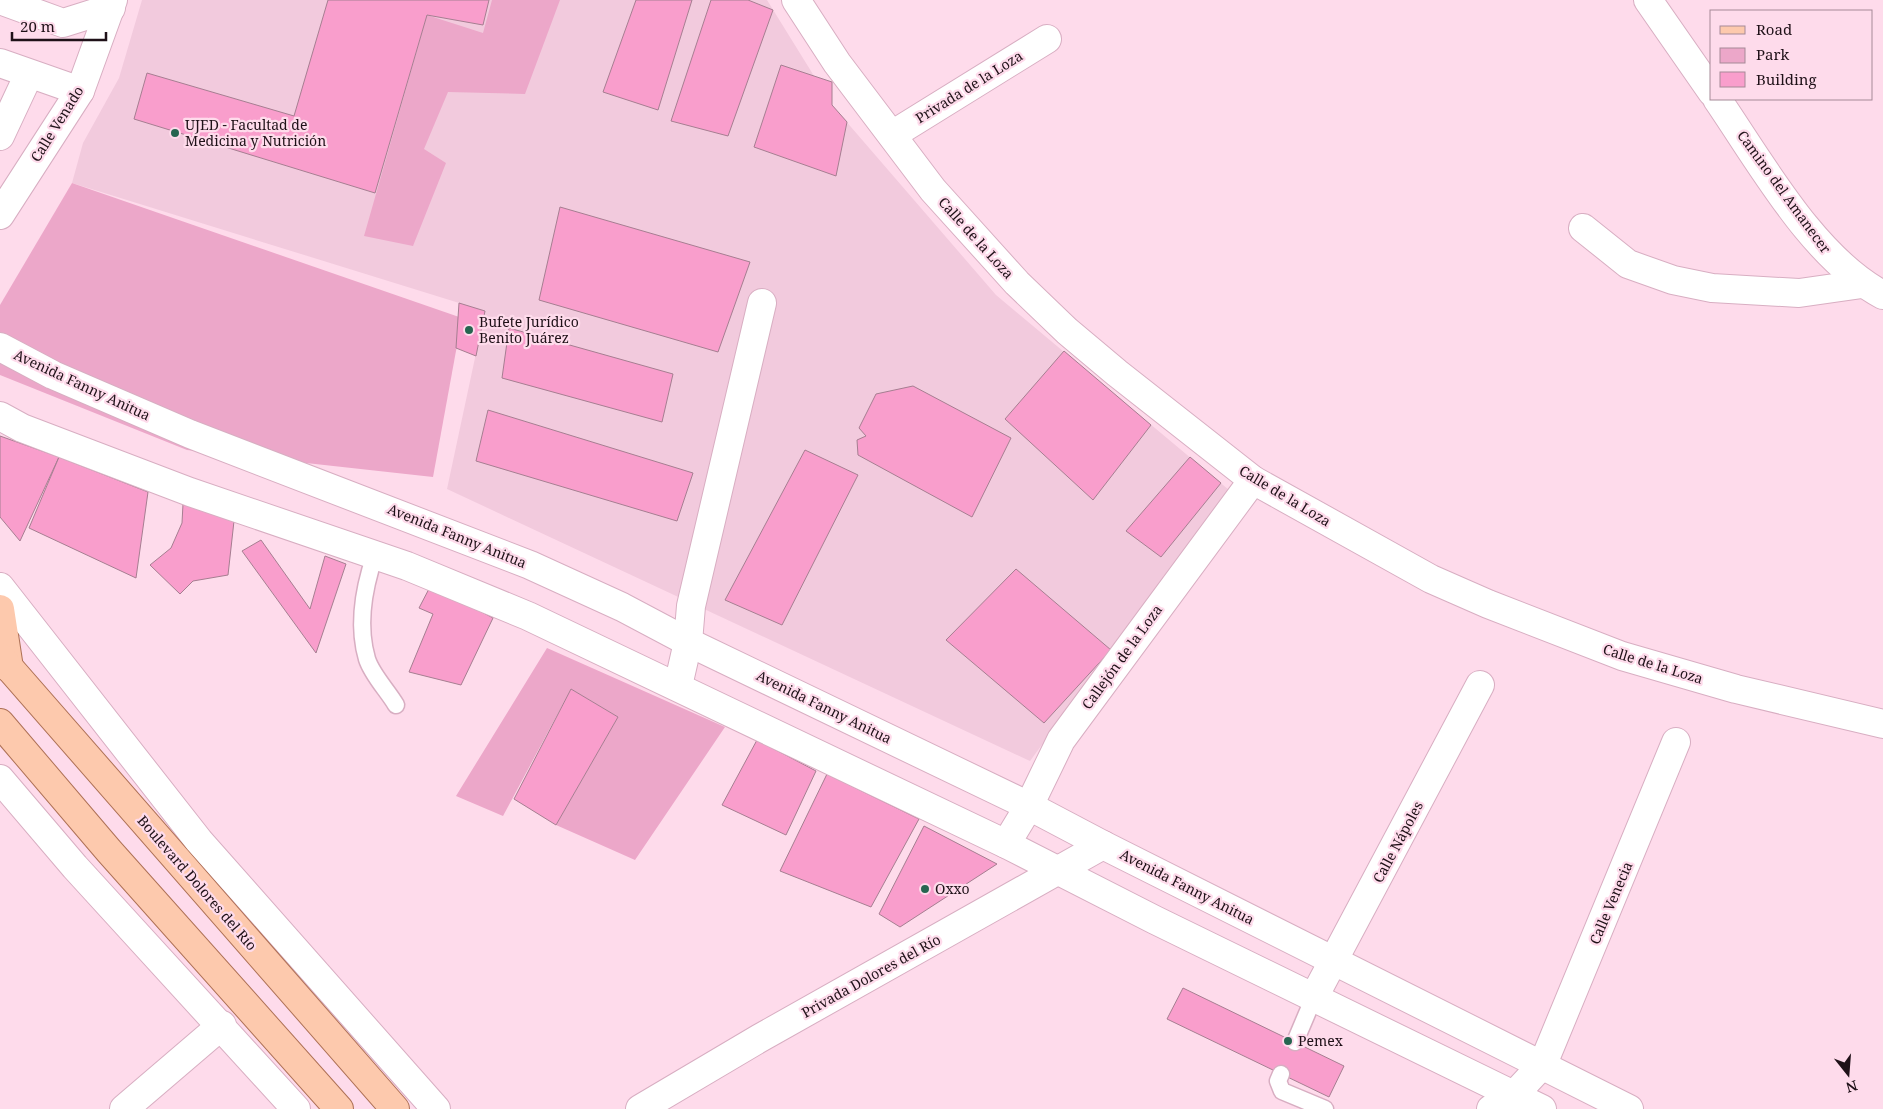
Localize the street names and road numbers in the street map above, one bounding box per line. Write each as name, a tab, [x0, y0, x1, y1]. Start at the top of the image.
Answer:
street label: Privada de la Loza	[912, 46, 1026, 127]
street label: Calle Venado	[26, 82, 87, 165]
street label: Camino del Amanecer	[1733, 126, 1836, 257]
street label: Calle de la Loza	[935, 193, 1018, 283]
street label: Avenida Fanny Anitua	[11, 345, 154, 425]
street label: Calle de la Loza	[1236, 461, 1335, 530]
street label: Avenida Fanny Anitua	[385, 499, 530, 572]
street label: Callejón de la Loza	[1077, 600, 1166, 713]
street label: Calle de la Loza	[1601, 639, 1706, 688]
street label: Avenida Fanny Anitua	[753, 666, 895, 748]
street label: Calle Nápoles	[1368, 798, 1427, 886]
street label: Boulevard Dolores del Río	[133, 811, 261, 954]
street label: Avenida Fanny Anitua	[1117, 844, 1258, 929]
street label: Calle Venecia	[1585, 858, 1637, 947]
street label: Privada Dolores del Río	[798, 929, 944, 1022]

